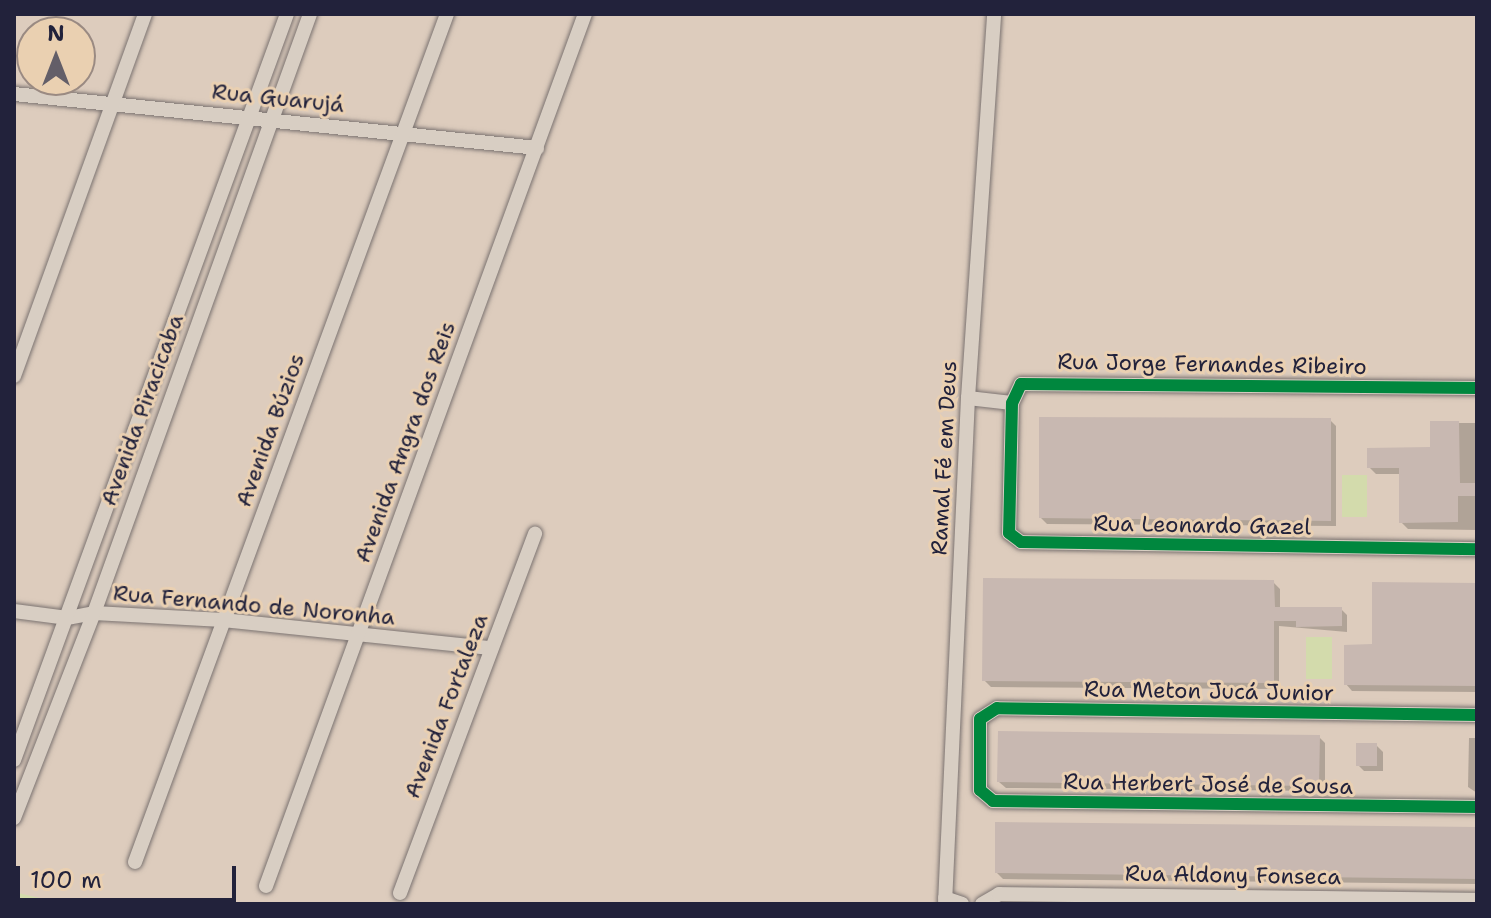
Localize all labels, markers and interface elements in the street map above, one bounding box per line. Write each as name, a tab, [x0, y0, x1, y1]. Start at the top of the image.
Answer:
north arrow	[16, 16, 96, 96]
text: N	[47, 19, 65, 48]
street label: Rua Guarujá	[211, 78, 345, 118]
street label: Avenida Piracicaba	[95, 311, 189, 509]
street label: Avenida Angra dos Reis	[349, 318, 461, 566]
street label: Rua Jorge Fernandes Ribeiro	[1057, 348, 1367, 380]
street label: Avenida Búzios	[230, 350, 310, 510]
street label: Ramal Fé em Deus	[926, 360, 962, 556]
street label: Rua Leonardo Gazel	[1093, 510, 1311, 540]
street label: Rua Fernando de Noronha	[112, 580, 396, 630]
street label: Avenida Fortaleza	[399, 610, 493, 802]
street label: Rua Meton Jucá Junior	[1084, 676, 1334, 706]
street label: Rua Herbert José de Sousa	[1063, 768, 1353, 800]
scale bar	[20, 850, 240, 900]
street label: Rua Aldony Fonseca	[1125, 860, 1341, 890]
text: 100 m	[30, 864, 102, 896]

